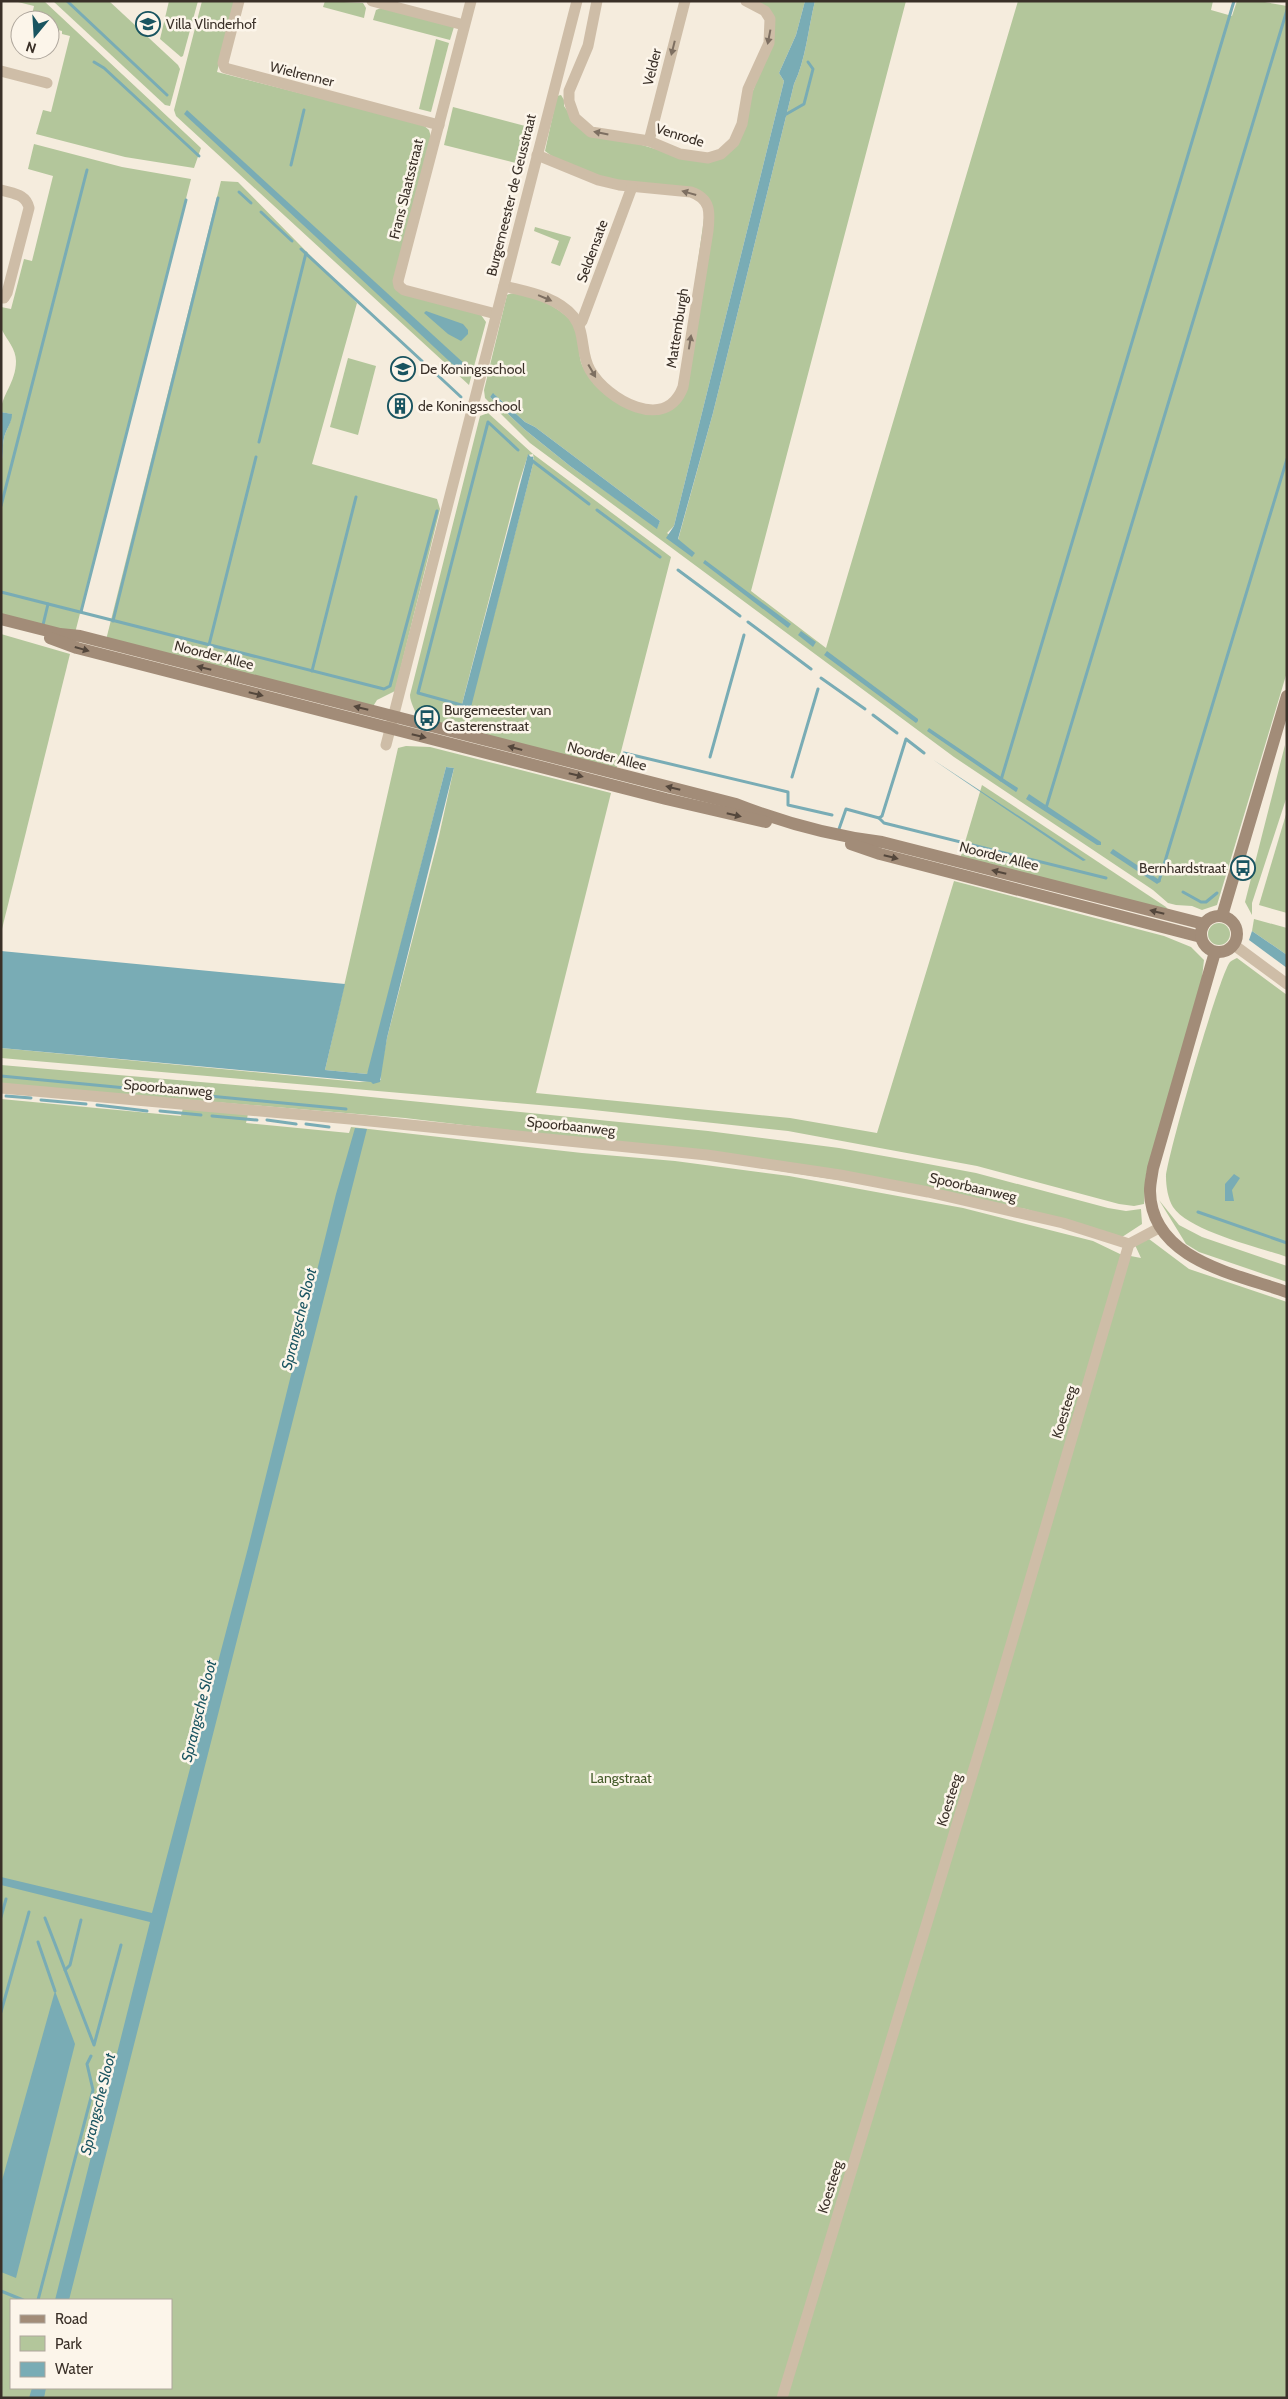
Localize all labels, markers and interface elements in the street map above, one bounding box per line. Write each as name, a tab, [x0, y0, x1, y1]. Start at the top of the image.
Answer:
north arrow	[10, 10, 60, 60]
school or university icon: Villa Vlinderhof	[135, 11, 161, 37]
place label: Villa Vlinderhof	[166, 15, 257, 33]
one-way arrow	[765, 29, 773, 45]
text: N	[23, 37, 38, 57]
one-way arrow	[668, 41, 676, 56]
street label: Velder	[639, 46, 665, 87]
street label: Wielrenner	[268, 57, 336, 91]
street label: Burgemeester de Geusstraat	[482, 112, 540, 278]
street label: Venrode	[654, 119, 706, 151]
one-way arrow	[592, 129, 608, 137]
street label: Frans Slaatsstraat	[385, 137, 427, 241]
one-way arrow	[682, 188, 697, 196]
street label: Seldensate	[572, 217, 612, 285]
street label: Mattemburgh	[662, 287, 692, 369]
one-way arrow	[538, 294, 553, 302]
one-way arrow	[687, 333, 695, 349]
school or university icon: De Koningsschool	[390, 356, 416, 382]
place label: De Koningsschool	[420, 360, 526, 378]
one-way arrow	[587, 365, 596, 378]
building icon: de Koningsschool	[387, 393, 413, 419]
place label: de Koningsschool	[418, 397, 522, 415]
street label: Noorder Allee	[172, 636, 256, 674]
one-way arrow	[74, 645, 89, 653]
one-way arrow	[196, 664, 211, 672]
one-way arrow	[248, 690, 263, 698]
place label: Burgemeester van Casterenstraat	[444, 701, 551, 735]
one-way arrow	[354, 704, 369, 712]
bus stop icon: Burgemeester van Casterenstraat	[414, 705, 440, 731]
one-way arrow	[411, 732, 426, 740]
street label: Noorder Allee	[565, 737, 649, 775]
one-way arrow	[508, 744, 523, 752]
one-way arrow	[569, 771, 584, 779]
one-way arrow	[665, 784, 680, 792]
one-way arrow	[726, 811, 741, 819]
street label: Noorder Allee	[957, 837, 1041, 875]
one-way arrow	[883, 853, 898, 861]
bus stop icon: Bernhardstraat	[1230, 855, 1256, 881]
place label: Bernhardstraat	[1139, 859, 1226, 877]
one-way arrow	[992, 868, 1007, 876]
one-way arrow	[1149, 908, 1164, 916]
street label: Spoorbaanweg	[123, 1075, 214, 1101]
street label: Spoorbaanweg	[526, 1112, 617, 1140]
street label: Spoorbaanweg	[928, 1168, 1019, 1206]
water label: Sprangsche Sloot	[278, 1266, 320, 1372]
street label: Koesteeg	[1047, 1383, 1081, 1440]
water label: Sprangsche Sloot	[178, 1658, 220, 1764]
park label: Langstraat	[590, 1769, 652, 1787]
street label: Koesteeg	[932, 1771, 966, 1828]
water label: Sprangsche Sloot	[77, 2051, 119, 2157]
street label: Koesteeg	[813, 2158, 847, 2215]
legend	[10, 2299, 172, 2389]
text: Road	[55, 2310, 88, 2328]
text: Park	[55, 2335, 82, 2353]
text: Water	[55, 2360, 93, 2378]

